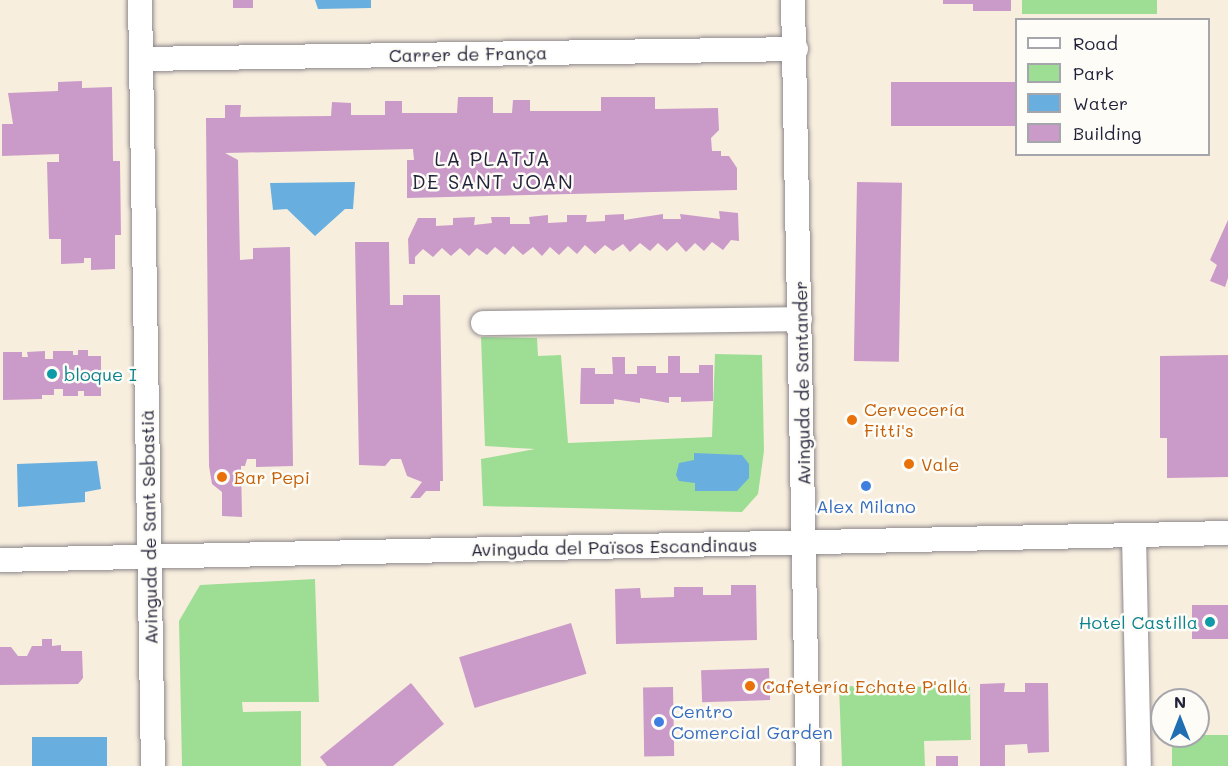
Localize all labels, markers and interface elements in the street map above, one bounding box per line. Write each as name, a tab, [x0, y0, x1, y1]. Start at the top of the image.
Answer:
legend	[1015, 18, 1210, 156]
text: Road	[1073, 31, 1118, 55]
street label: Carrer de França	[389, 42, 547, 66]
text: Park	[1073, 61, 1114, 85]
text: Water	[1073, 91, 1128, 115]
text: Building	[1073, 121, 1141, 145]
district label: LA PLATJA DE SANT JOAN	[412, 147, 574, 194]
street label: Avinguda de Santander	[789, 280, 815, 486]
place label: bloque I	[64, 363, 137, 385]
marker: bloque I	[45, 367, 59, 381]
place label: Cervecería Fitti's	[864, 399, 965, 442]
street label: Avinguda de Sant Sebastià	[136, 409, 162, 645]
marker: Cervecería Fitti's	[845, 413, 859, 427]
place label: Vale	[921, 453, 959, 475]
marker: Vale	[902, 457, 916, 471]
place label: Bar Pepi	[234, 466, 310, 488]
marker: Bar Pepi	[215, 470, 229, 484]
marker: Alex Milano	[859, 479, 873, 493]
place label: Alex Milano	[816, 495, 916, 517]
street label: Avinguda del Països Escandinaus	[471, 534, 757, 560]
place label: Hotel Castilla	[1079, 611, 1198, 633]
marker: Hotel Castilla	[1203, 615, 1217, 629]
place label: Cafetería Echate P'allá	[762, 675, 968, 697]
marker: Cafetería Echate P'allá	[743, 679, 757, 693]
north arrow	[1150, 688, 1210, 748]
text: N	[1174, 691, 1186, 712]
place label: Centro Comercial Garden	[671, 701, 833, 744]
marker: Centro Comercial Garden	[652, 715, 666, 729]

